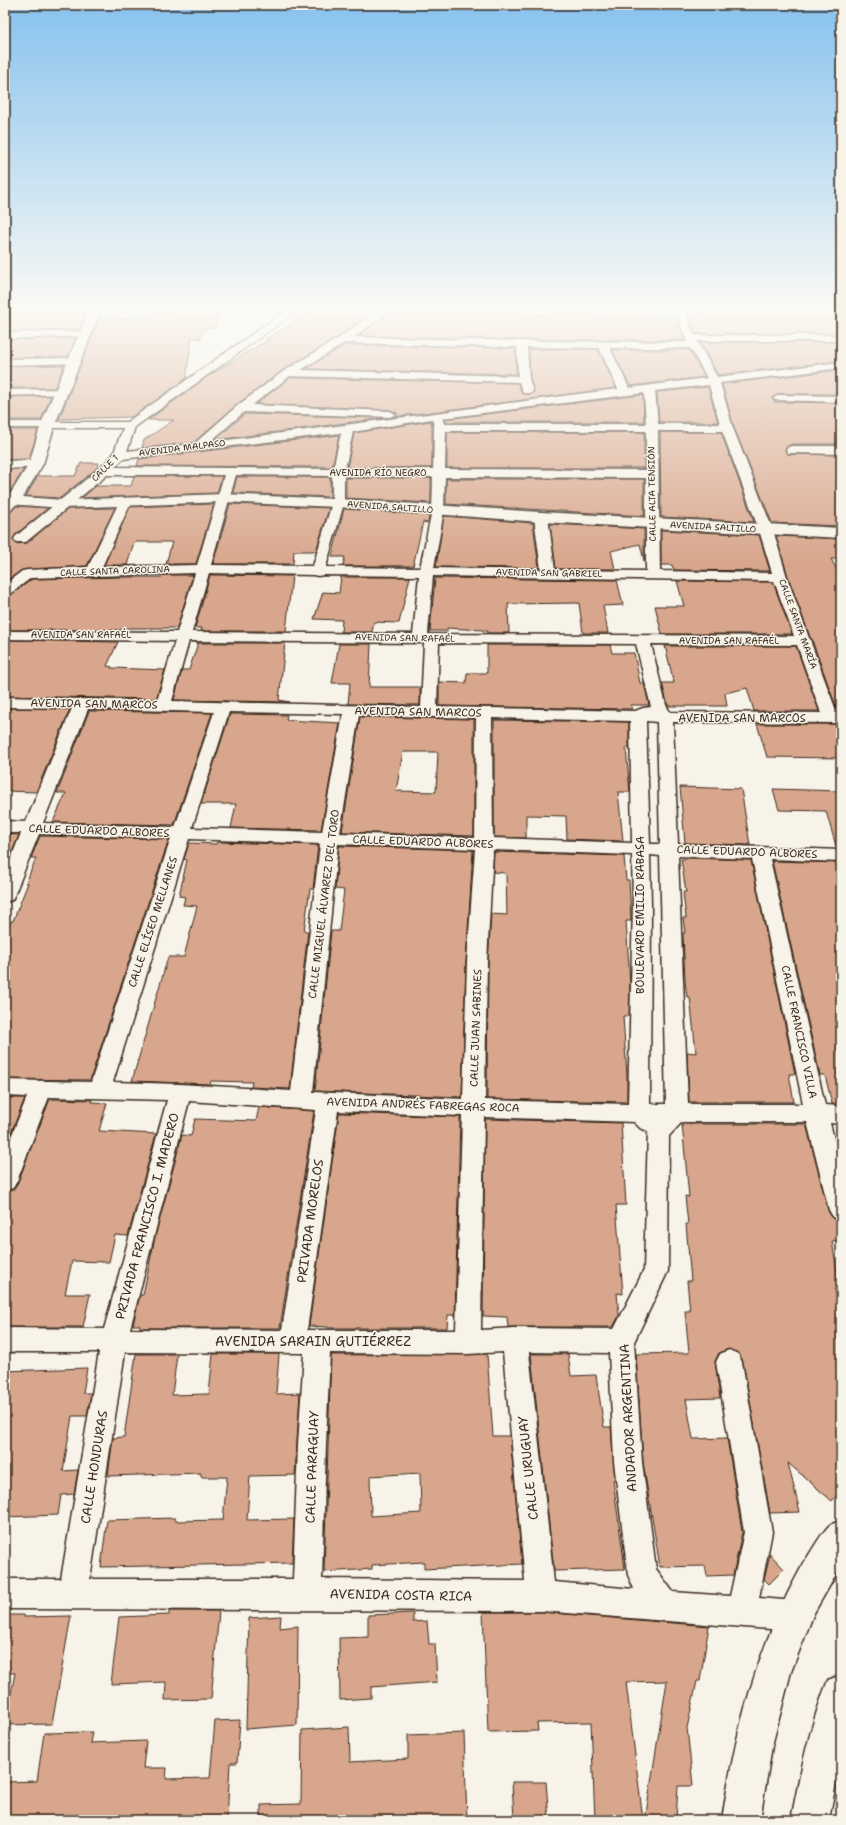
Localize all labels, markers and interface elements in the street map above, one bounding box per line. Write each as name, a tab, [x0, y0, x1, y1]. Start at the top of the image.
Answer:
street label: AVENIDA MALPASO	[138, 437, 226, 459]
street label: CALLE ALTA TENSIÓN	[644, 446, 659, 542]
street label: CALLE 1	[89, 452, 121, 484]
street label: AVENIDA RÍO NEGRO	[329, 466, 427, 479]
street label: AVENIDA SALTILLO	[346, 498, 434, 516]
street label: AVENIDA SALTILLO	[670, 519, 756, 535]
street label: CALLE SANTA CAROLINA	[60, 563, 171, 579]
street label: AVENIDA SAN GABRIEL	[496, 566, 602, 580]
street label: CALLE SANTA MARÍA	[776, 577, 821, 671]
street label: AVENIDA SAN RAFAÉL	[31, 628, 131, 641]
street label: AVENIDA SAN RAFAÉL	[355, 630, 455, 645]
street label: AVENIDA SAN RAFAÉL	[679, 634, 779, 647]
street label: AVENIDA SAN MARCOS	[30, 695, 158, 713]
street label: AVENIDA SAN MARCOS	[354, 703, 482, 721]
street label: AVENIDA SAN MARCOS	[678, 711, 806, 726]
street label: CALLE MIGUEL ÁLVAREZ DEL TORO	[304, 808, 343, 999]
street label: CALLE EDUARDO ALBORES	[28, 821, 170, 841]
street label: CALLE EDUARDO ALBORES	[352, 832, 494, 852]
street label: BOULEVARD EMILIO RABASA	[633, 836, 648, 994]
street label: CALLE EDUARDO ALBORES	[676, 842, 818, 862]
street label: CALLE ELÍSEO MELLANES	[124, 854, 181, 989]
street label: CALLE FRANCISCO VILLA	[778, 964, 820, 1100]
street label: CALLE JUAN SABINES	[466, 969, 486, 1087]
street label: AVENIDA ANDRÉS FABREGAS ROCA	[326, 1093, 520, 1116]
street label: PRIVADA FRANCISCO I. MADERO	[111, 1111, 183, 1321]
street label: PRIVADA MORELOS	[293, 1158, 327, 1284]
street label: AVENIDA SARAIN GUTIÉRREZ	[215, 1332, 411, 1350]
street label: ANDADOR ARGENTINA	[616, 1343, 640, 1493]
street label: CALLE HONDURAS	[77, 1409, 111, 1525]
street label: CALLE PARAGUAY	[302, 1410, 322, 1524]
street label: CALLE URUGUAY	[514, 1415, 542, 1521]
street label: AVENIDA COSTA RICA	[329, 1585, 473, 1605]

